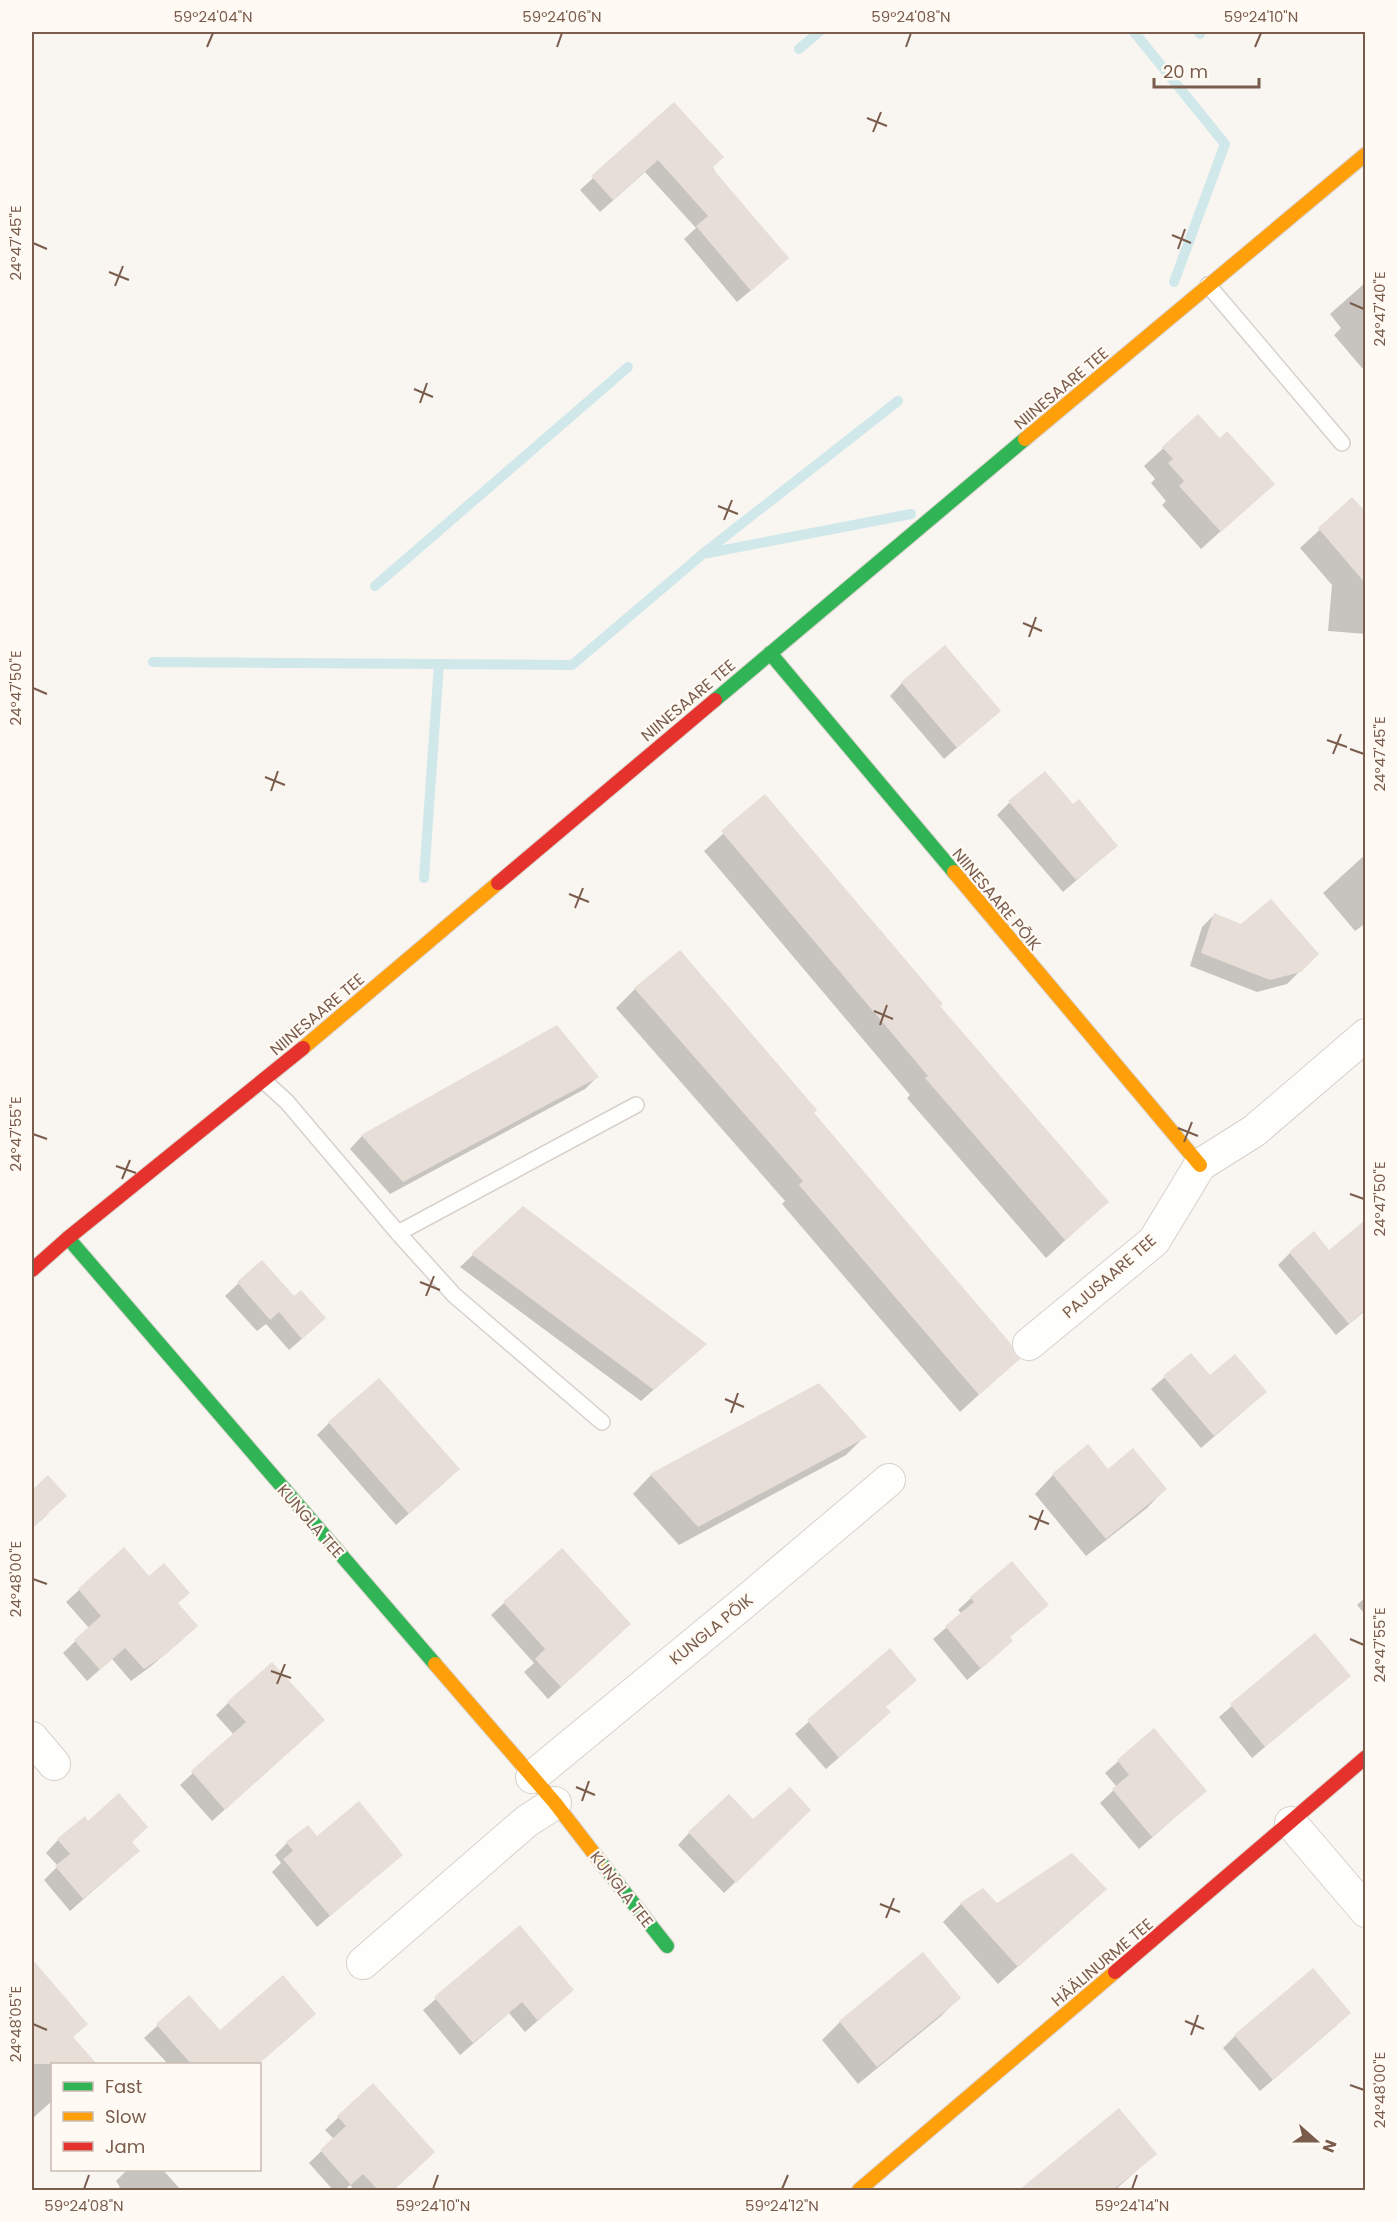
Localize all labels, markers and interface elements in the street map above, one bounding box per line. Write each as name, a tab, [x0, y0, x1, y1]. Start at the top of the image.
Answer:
text: 59°24'04"N	[173, 6, 253, 27]
text: 59°24'06"N	[522, 6, 602, 27]
text: 59°24'08"N	[871, 6, 951, 27]
text: 59°24'10"N	[1224, 6, 1298, 27]
scale bar	[1154, 51, 1259, 89]
text: 20 m	[1163, 59, 1208, 84]
text: 24°47'45"E	[5, 205, 26, 281]
text: 24°47'40"E	[1369, 271, 1390, 347]
street label: NIINESAARE TEE	[1009, 342, 1113, 435]
text: 24°47'50"E	[5, 650, 26, 726]
street label: NIINESAARE TEE	[636, 654, 740, 747]
text: 24°47'45"E	[1369, 716, 1390, 792]
street label: NIINESAARE PÕIK	[947, 843, 1047, 956]
street label: NIINESAARE TEE	[265, 968, 369, 1061]
text: 24°47'55"E	[5, 1096, 26, 1172]
text: 24°47'50"E	[1369, 1161, 1390, 1237]
street label: PAJUSAARE TEE	[1057, 1229, 1161, 1324]
street label: KUNGLA TEE	[272, 1479, 349, 1563]
text: 24°48'00"E	[5, 1541, 26, 1617]
street label: KUNGLA PÕIK	[665, 1588, 758, 1670]
text: 24°47'55"E	[1369, 1607, 1390, 1683]
street label: KUNGLA TEE	[584, 1846, 659, 1932]
street label: HÄÄLINURME TEE	[1046, 1913, 1158, 2012]
text: 24°48'05"E	[5, 1986, 26, 2062]
text: 24°48'00"E	[1369, 2052, 1390, 2128]
legend	[51, 2063, 261, 2171]
text: Fast	[105, 2074, 142, 2099]
text: Slow	[105, 2104, 147, 2129]
north arrow	[1286, 2111, 1346, 2171]
text: Jam	[105, 2134, 145, 2159]
text: N	[1317, 2136, 1342, 2156]
text: 59°24'08"N	[44, 2195, 124, 2216]
text: 59°24'10"N	[396, 2195, 470, 2216]
text: 59°24'12"N	[745, 2195, 819, 2216]
text: 59°24'14"N	[1095, 2195, 1169, 2216]

